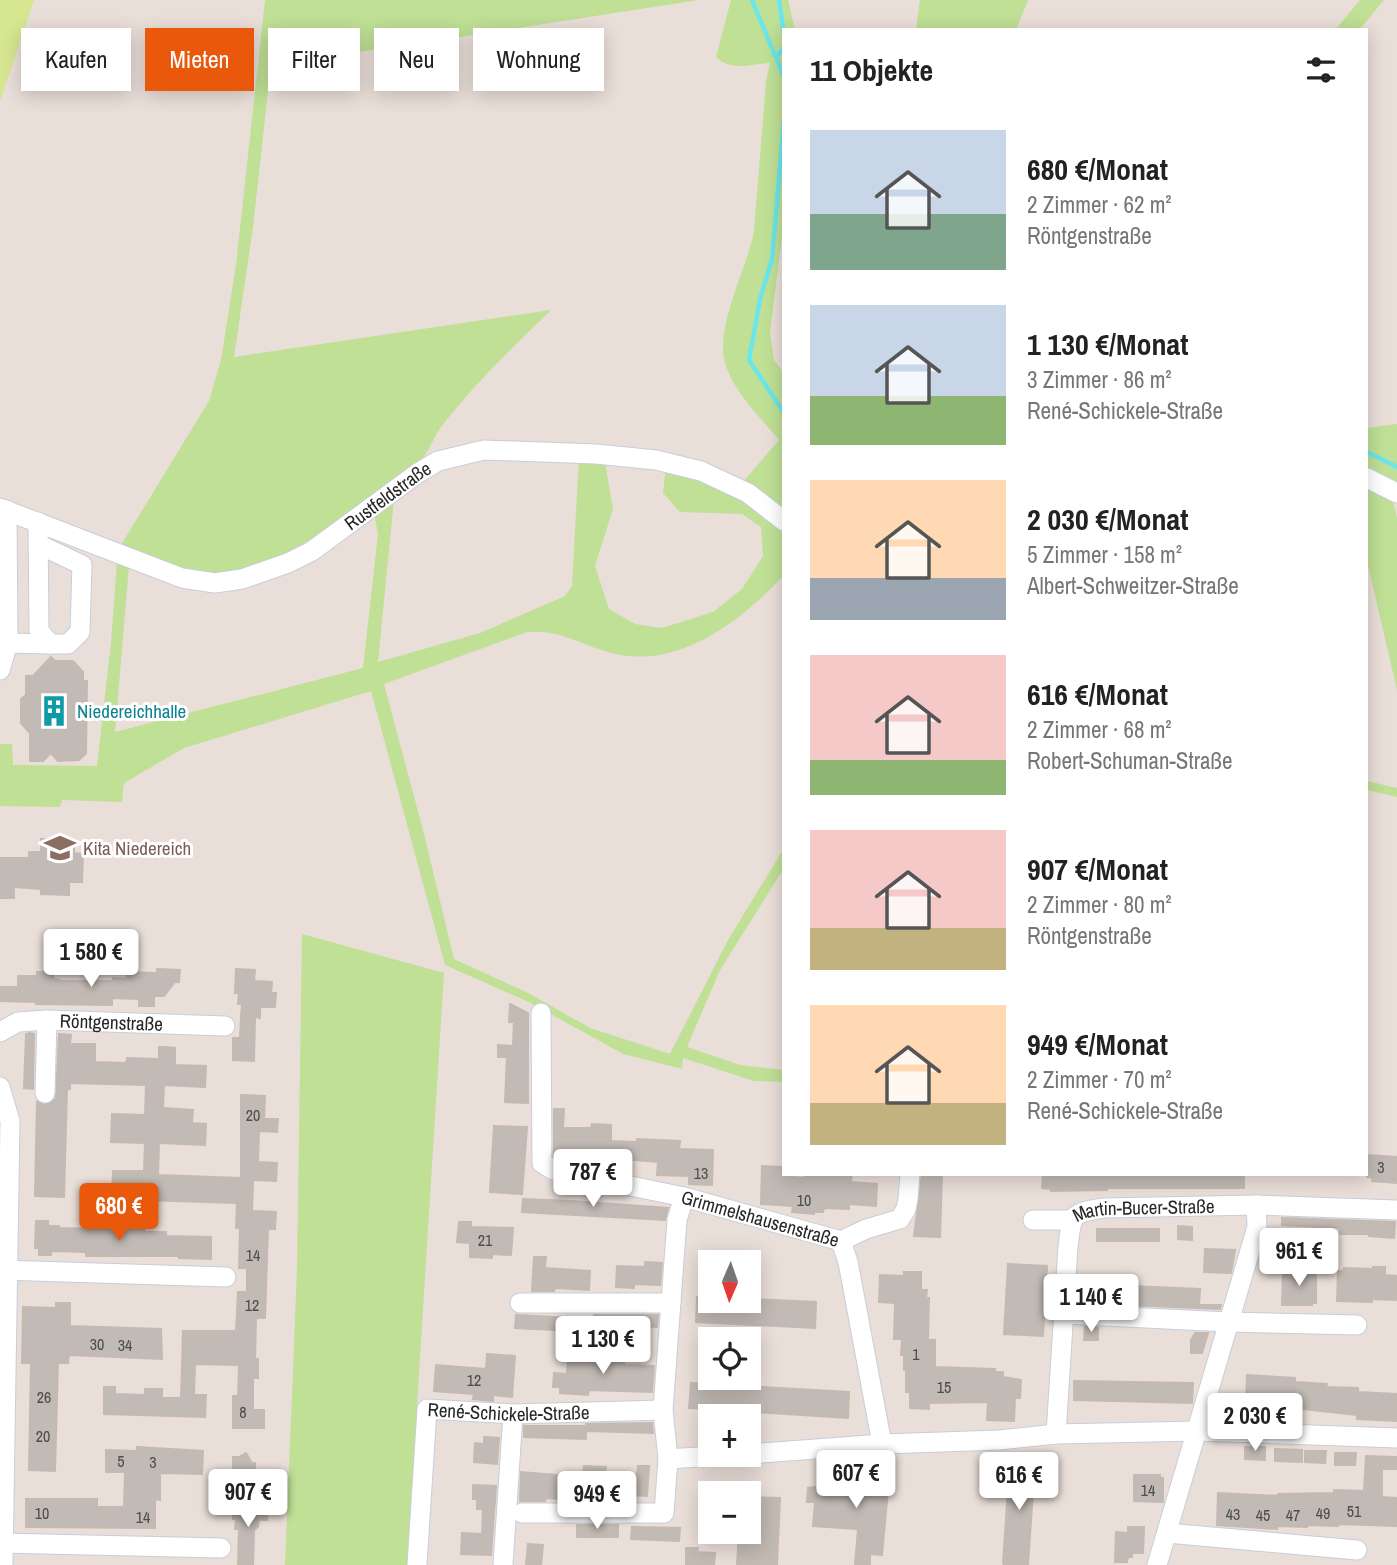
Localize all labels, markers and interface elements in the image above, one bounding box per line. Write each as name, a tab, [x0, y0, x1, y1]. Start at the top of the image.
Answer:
chip: Kaufen	[21, 28, 131, 91]
chip: Mieten	[145, 28, 254, 91]
chip: Filter	[268, 28, 360, 91]
chip: Neu	[374, 28, 459, 91]
chip: Wohnung	[473, 28, 604, 91]
text: 11 Objekte	[810, 50, 933, 90]
icon: filters	[1302, 51, 1340, 89]
text: 680 €/Monat	[1027, 149, 1168, 189]
icon: home	[866, 158, 950, 242]
text: 2 Zimmer · 62 m²	[1027, 189, 1172, 220]
text: Röntgenstraße	[1027, 220, 1152, 251]
text: 1 130 €/Monat	[1027, 324, 1188, 364]
icon: home	[866, 333, 950, 417]
text: 3 Zimmer · 86 m²	[1027, 364, 1172, 395]
text: René-Schickele-Straße	[1027, 395, 1223, 426]
street label: Rustfeldstraße	[339, 455, 436, 536]
text: 2 030 €/Monat	[1027, 499, 1188, 539]
icon: home	[866, 508, 950, 592]
text: 5 Zimmer · 158 m²	[1027, 539, 1182, 570]
text: Albert-Schweitzer-Straße	[1027, 570, 1239, 601]
text: 616 €/Monat	[1027, 674, 1168, 714]
icon: home	[866, 683, 950, 767]
building icon: Niedereichhalle	[37, 694, 71, 728]
place label: Niedereichhalle	[77, 698, 186, 724]
text: 2 Zimmer · 68 m²	[1027, 714, 1172, 745]
text: Robert-Schuman-Straße	[1027, 745, 1232, 776]
school or university icon: Kita Niedereich	[43, 831, 77, 865]
place label: Kita Niedereich	[83, 835, 191, 861]
text: 907 €/Monat	[1027, 849, 1168, 889]
icon: home	[866, 858, 950, 942]
text: 2 Zimmer · 80 m²	[1027, 889, 1172, 920]
text: Röntgenstraße	[1027, 920, 1152, 951]
pin: 1 580 €	[26, 930, 156, 989]
text: 1 580 €	[60, 936, 122, 967]
street label: Röntgenstraße	[59, 1007, 163, 1037]
text: 949 €/Monat	[1027, 1024, 1168, 1064]
icon: home	[866, 1033, 950, 1117]
text: 2 Zimmer · 70 m²	[1027, 1064, 1172, 1095]
text: René-Schickele-Straße	[1027, 1095, 1223, 1126]
house number: 20	[246, 1104, 260, 1126]
pin: 787 €	[544, 1150, 642, 1209]
text: 787 €	[569, 1156, 617, 1187]
house number: 3	[1377, 1156, 1385, 1178]
house number: 13	[694, 1162, 708, 1184]
pin: 680 €	[70, 1184, 168, 1243]
street label: Grimmelshausenstraße	[678, 1184, 842, 1253]
house number: 10	[797, 1189, 811, 1211]
text: 680 €	[95, 1190, 143, 1221]
street label: Martin-Bucer-Straße	[1068, 1193, 1215, 1228]
pin: 961 €	[1250, 1228, 1348, 1288]
house number: 21	[478, 1229, 493, 1251]
text: 961 €	[1275, 1235, 1323, 1266]
house number: 14	[246, 1244, 260, 1266]
north arrow	[698, 1250, 761, 1312]
map controls	[698, 1250, 761, 1544]
pin: 1 140 €	[1026, 1274, 1156, 1334]
text: 1 140 €	[1060, 1281, 1122, 1312]
house number: 12	[245, 1294, 259, 1316]
pin: 1 130 €	[538, 1316, 668, 1376]
text: 1 130 €	[572, 1323, 634, 1354]
button: locate	[698, 1327, 761, 1390]
house number: 30	[90, 1333, 104, 1355]
house number: 34	[118, 1334, 132, 1356]
house number: 1	[912, 1343, 920, 1365]
house number: 12	[467, 1369, 481, 1391]
house number: 15	[937, 1376, 951, 1398]
house number: 26	[37, 1386, 51, 1408]
pin: 2 030 €	[1190, 1394, 1320, 1453]
street label: René-Schickele-Straße	[427, 1396, 590, 1427]
text: 2 030 €	[1224, 1400, 1286, 1431]
house number: 8	[239, 1401, 247, 1423]
button: +	[698, 1404, 761, 1467]
house number: 20	[36, 1425, 50, 1447]
house number: 5	[117, 1450, 125, 1472]
pin: 607 €	[807, 1450, 905, 1510]
house number: 3	[149, 1451, 157, 1473]
pin: 616 €	[970, 1452, 1068, 1512]
text: 607 €	[832, 1457, 880, 1488]
text: 616 €	[995, 1459, 1043, 1490]
pin: 907 €	[199, 1470, 297, 1529]
pin: 949 €	[548, 1472, 646, 1531]
text: 907 €	[224, 1476, 272, 1507]
text: 949 €	[573, 1478, 621, 1509]
house number: 14	[1141, 1479, 1155, 1501]
button: −	[698, 1481, 761, 1544]
house number: 51	[1347, 1500, 1362, 1522]
house number: 10	[35, 1502, 49, 1524]
house number: 49	[1316, 1502, 1330, 1524]
house number: 43	[1226, 1503, 1240, 1525]
house number: 45	[1256, 1504, 1270, 1526]
house number: 47	[1286, 1504, 1300, 1526]
house number: 14	[136, 1506, 150, 1528]

